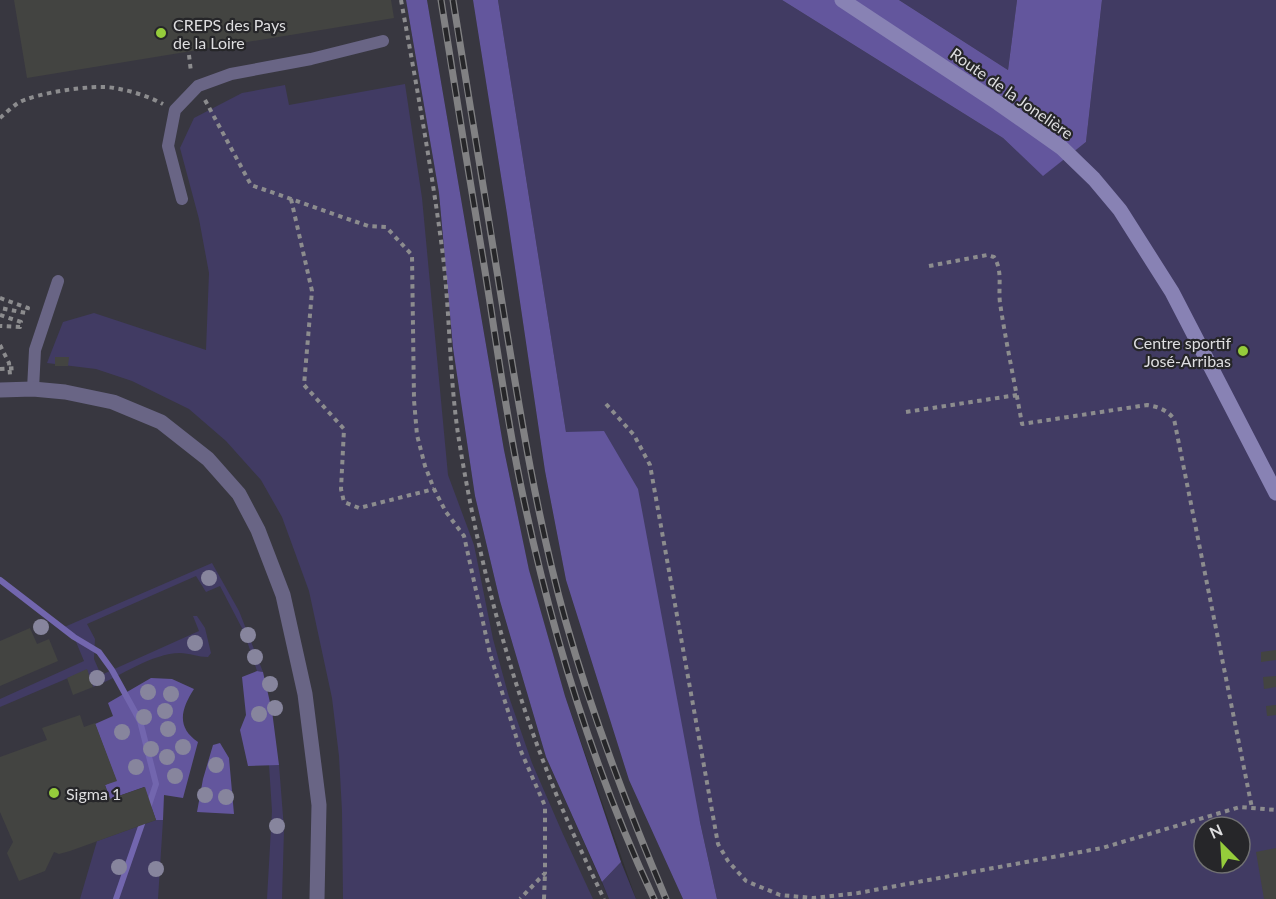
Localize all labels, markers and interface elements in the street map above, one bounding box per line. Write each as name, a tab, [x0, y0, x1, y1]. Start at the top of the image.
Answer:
place label: CREPS des Pays de la Loire	[173, 15, 286, 52]
marker: CREPS des Pays de la Loire	[154, 26, 168, 40]
street label: Route de la Jonelière	[947, 43, 1077, 143]
place label: Centre sportif José-Arribas	[1133, 333, 1231, 370]
marker: Centre sportif José-Arribas	[1236, 344, 1250, 358]
place label: Sigma 1	[66, 784, 121, 803]
marker: Sigma 1	[47, 786, 61, 800]
north arrow	[1192, 815, 1252, 875]
text: N	[1206, 820, 1225, 842]

